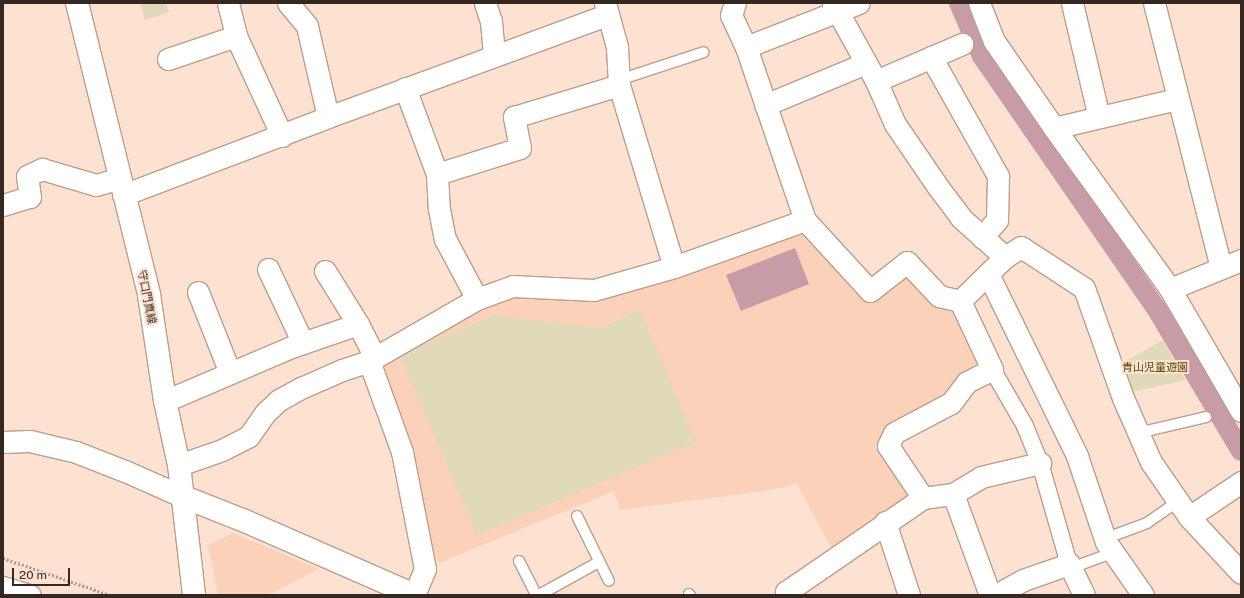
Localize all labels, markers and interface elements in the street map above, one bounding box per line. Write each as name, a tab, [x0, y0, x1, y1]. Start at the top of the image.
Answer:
street label: 守口門真線	[135, 269, 159, 325]
park label: 青山児童遊園	[1122, 360, 1188, 374]
scale bar	[14, 560, 72, 586]
text: 20 m	[19, 568, 47, 582]

